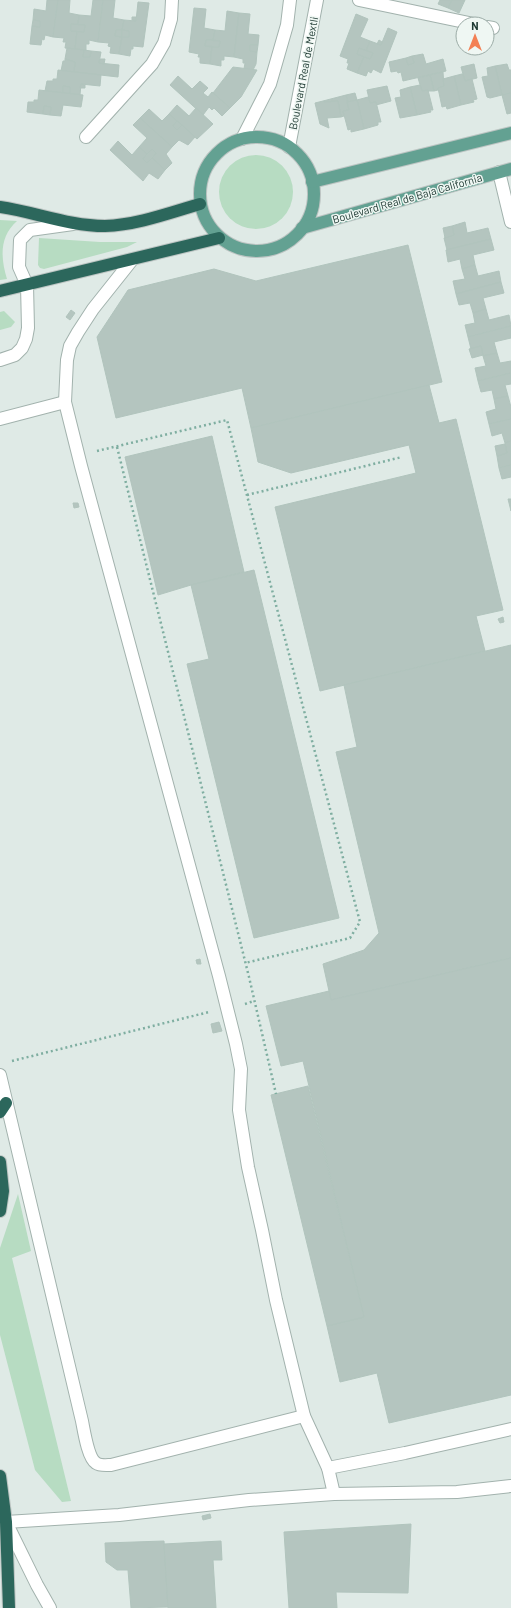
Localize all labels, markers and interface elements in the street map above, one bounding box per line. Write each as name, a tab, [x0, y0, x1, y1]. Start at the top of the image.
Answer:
street label: Boulevard Real de Mextli	[286, 15, 320, 131]
north arrow	[455, 16, 495, 56]
text: N	[471, 19, 479, 32]
street label: Boulevard Real de Baja California	[331, 170, 483, 226]

